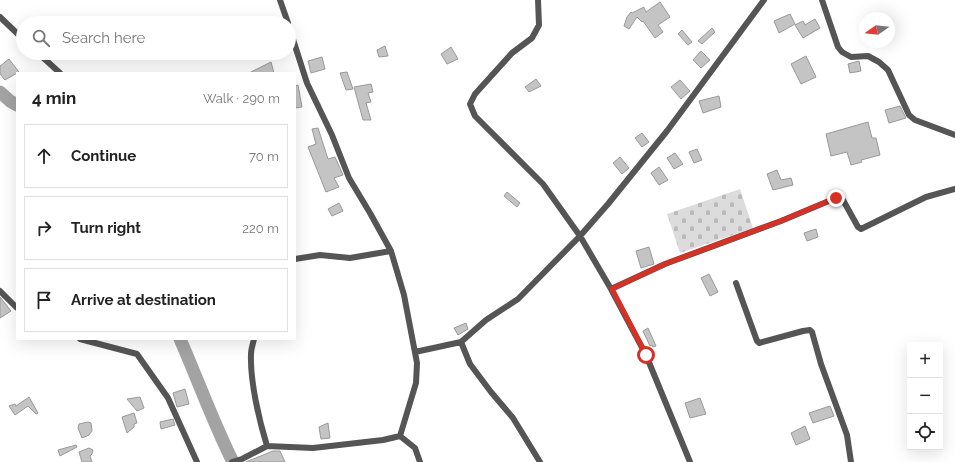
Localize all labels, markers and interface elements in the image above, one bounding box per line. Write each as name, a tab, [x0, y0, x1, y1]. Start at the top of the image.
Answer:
north arrow	[859, 12, 895, 48]
search box	[16, 16, 296, 60]
icon: search	[30, 27, 52, 49]
text: Search here	[62, 29, 145, 47]
text: 4 min	[32, 88, 76, 108]
text: Walk · 290 m	[203, 91, 280, 106]
icon: ahead	[33, 145, 55, 167]
text: Continue	[71, 147, 136, 165]
text: 70 m	[249, 149, 279, 164]
route end	[827, 189, 845, 207]
icon: right	[33, 217, 55, 239]
text: Turn right	[71, 219, 141, 237]
text: 220 m	[242, 221, 279, 236]
icon: arrive	[33, 289, 55, 311]
text: Arrive at destination	[71, 291, 216, 309]
map controls	[907, 342, 943, 450]
button: +	[907, 342, 943, 378]
route start	[637, 346, 655, 364]
button: −	[907, 378, 943, 414]
button: locate	[907, 414, 943, 450]

